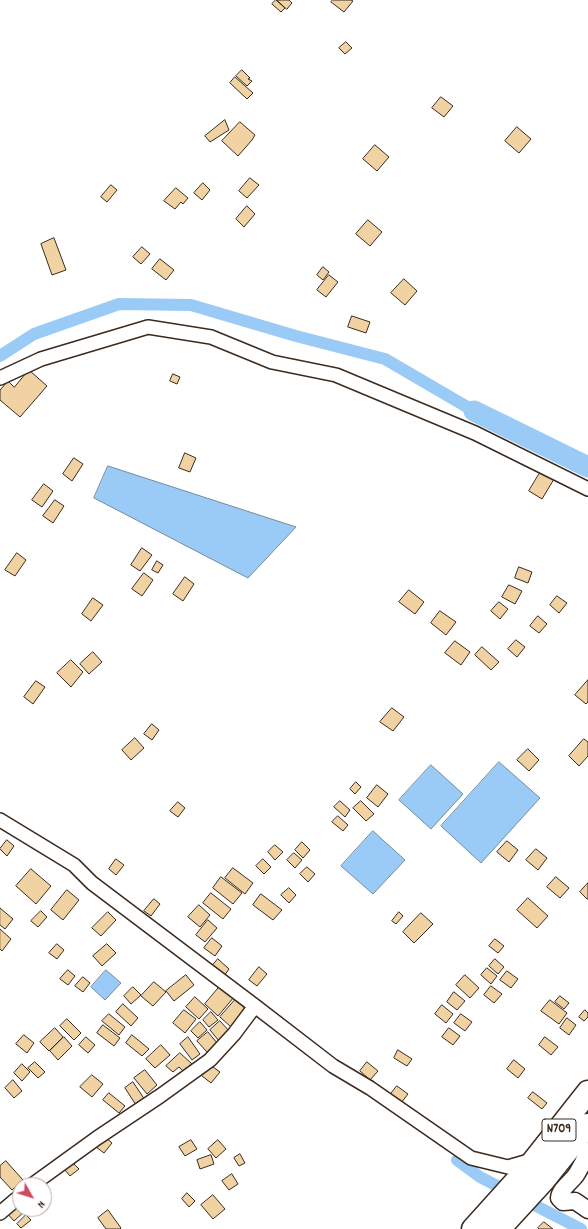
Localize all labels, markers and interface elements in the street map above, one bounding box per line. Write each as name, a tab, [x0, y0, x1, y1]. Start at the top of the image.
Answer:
road number: N709	[542, 1119, 576, 1141]
north arrow	[12, 1177, 52, 1217]
text: N	[33, 1197, 48, 1211]

